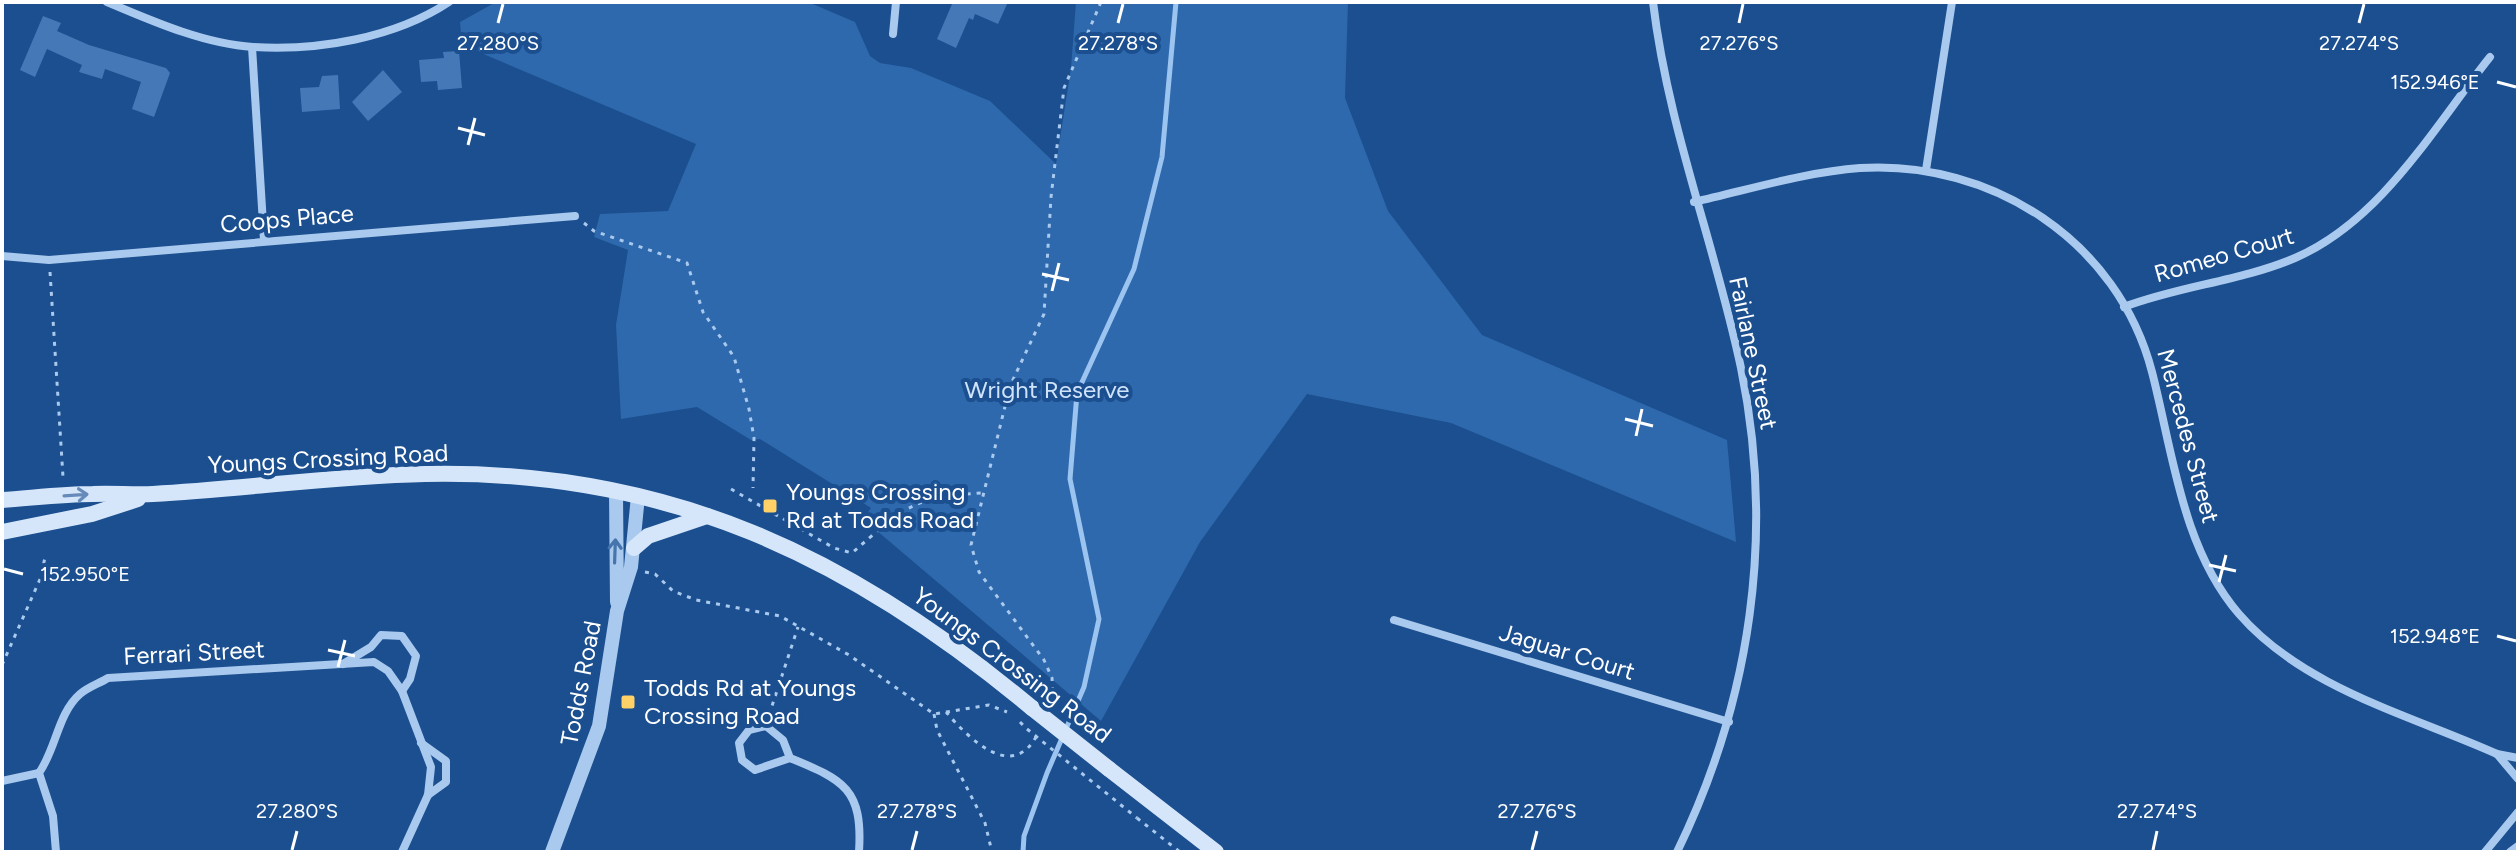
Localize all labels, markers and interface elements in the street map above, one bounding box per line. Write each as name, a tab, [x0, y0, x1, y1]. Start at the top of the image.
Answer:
text: 27.280°S	[457, 31, 539, 55]
text: 27.278°S	[1078, 31, 1158, 55]
text: 27.276°S	[1700, 31, 1778, 55]
text: 27.274°S	[2319, 31, 2399, 55]
text: 152.946°E	[2390, 70, 2480, 94]
street label: Coops Place	[219, 198, 355, 239]
street label: Romeo Court	[2151, 221, 2297, 288]
street label: Fairlane Street	[1723, 274, 1784, 432]
street label: Mercedes Street	[2151, 346, 2226, 526]
park label: Wright Reserve	[965, 375, 1129, 404]
street label: Youngs Crossing Road	[207, 438, 449, 479]
place label: Youngs Crossing Rd at Todds Road	[786, 477, 974, 534]
one-way arrow	[62, 487, 89, 502]
marker: Youngs Crossing Rd at Todds Road	[761, 497, 779, 515]
one-way arrow	[607, 538, 622, 565]
text: 152.950°E	[40, 562, 130, 586]
street label: Youngs Crossing Road	[907, 581, 1117, 749]
street label: Jaguar Court	[1496, 617, 1638, 686]
street label: Todds Road	[554, 618, 607, 748]
text: 152.948°E	[2390, 624, 2480, 648]
street label: Ferrari Street	[123, 634, 265, 671]
place label: Todds Rd at Youngs Crossing Road	[644, 673, 856, 730]
marker: Todds Rd at Youngs Crossing Road	[619, 693, 637, 711]
text: 27.280°S	[256, 799, 338, 823]
text: 27.278°S	[877, 799, 957, 823]
text: 27.276°S	[1498, 799, 1576, 823]
text: 27.274°S	[2117, 799, 2197, 823]

